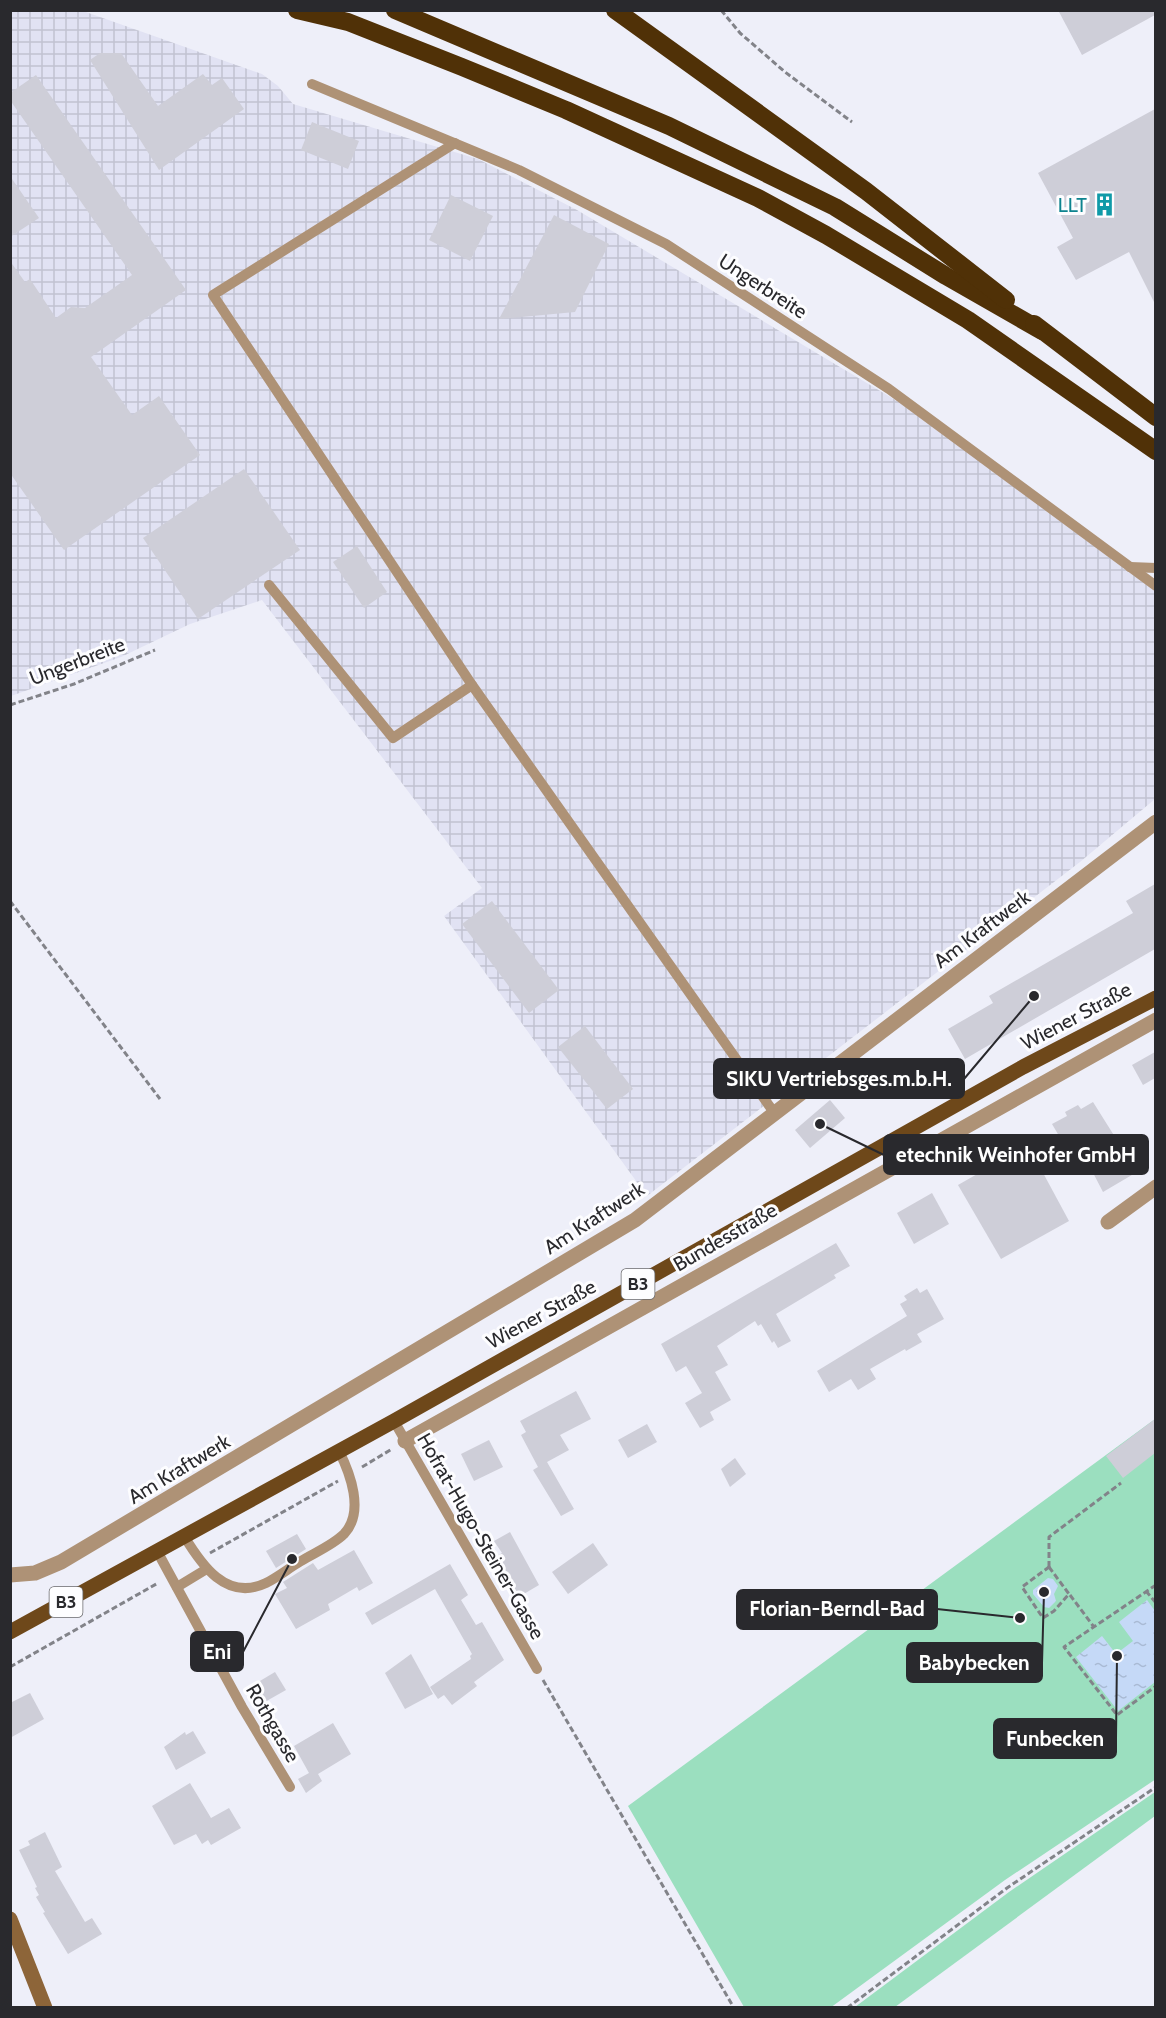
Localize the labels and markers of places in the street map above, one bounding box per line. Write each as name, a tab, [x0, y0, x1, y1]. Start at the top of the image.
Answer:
building icon: LLT	[1092, 192, 1118, 218]
place label: LLT	[1058, 193, 1087, 217]
callout: SIKU Vertriebsges.m.b.H.	[714, 1059, 964, 1098]
callout: etechnik Weinhofer GmbH	[884, 1135, 1148, 1174]
callout: Florian-Berndl-Bad	[737, 1590, 937, 1629]
callout: Eni	[191, 1632, 243, 1671]
callout: Babybecken	[907, 1643, 1042, 1682]
callout: Funbecken	[994, 1719, 1116, 1758]

